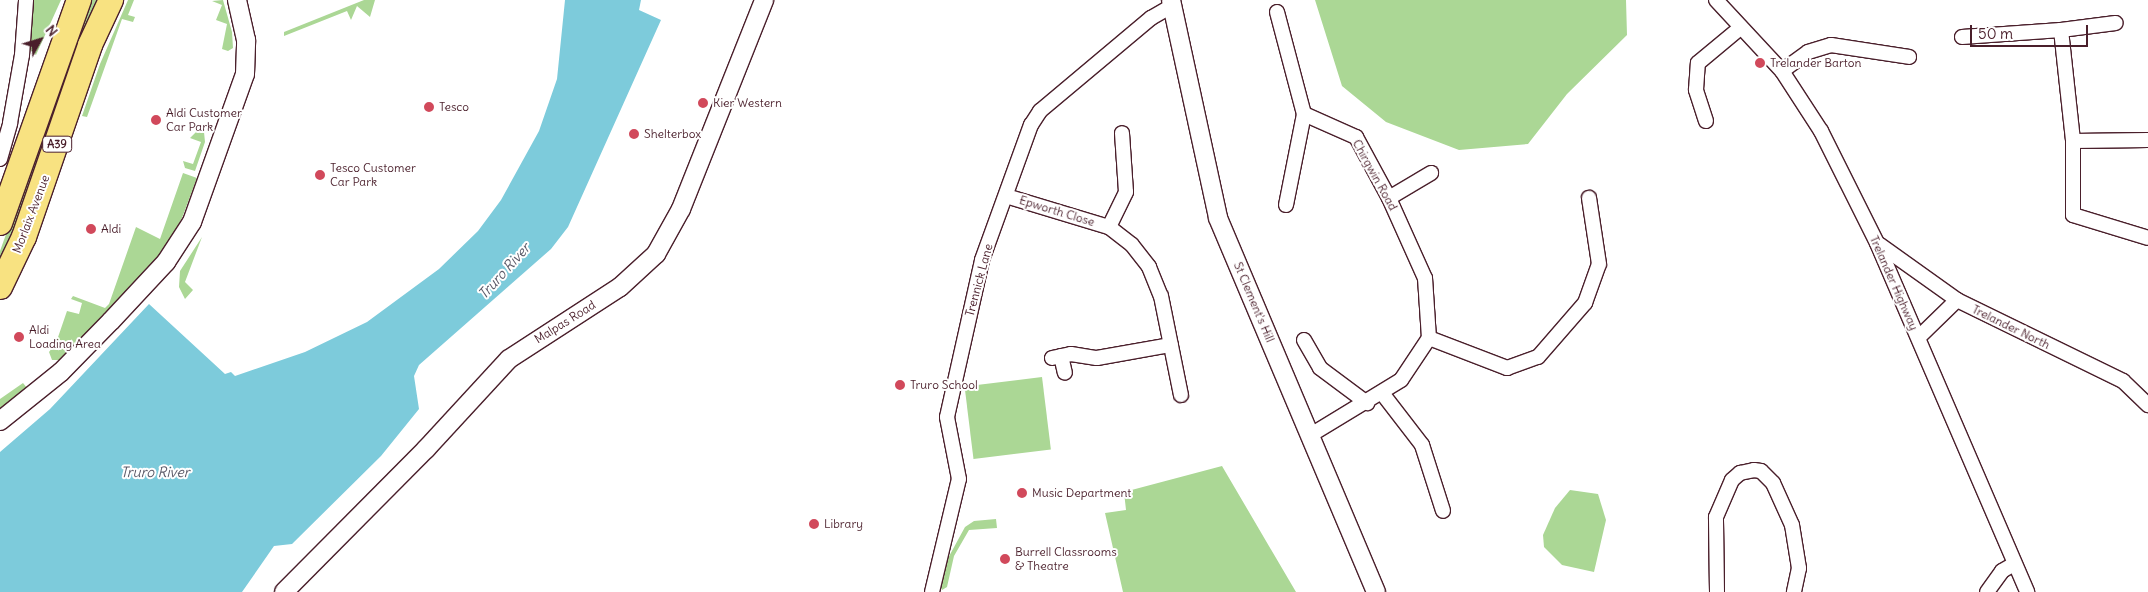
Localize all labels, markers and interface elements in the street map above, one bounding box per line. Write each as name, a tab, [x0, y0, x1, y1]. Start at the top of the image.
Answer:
north arrow	[15, 15, 65, 65]
scale bar	[1973, 15, 2090, 47]
text: N	[42, 21, 62, 40]
text: 50 m	[1978, 24, 2013, 43]
place label: Trelander Barton	[1770, 56, 1862, 70]
marker: Trelander Barton	[1754, 57, 1766, 69]
place label: Kier Western	[713, 96, 782, 110]
marker: Kier Western	[697, 97, 709, 109]
place label: Tesco	[439, 100, 469, 114]
marker: Tesco	[423, 101, 435, 113]
place label: Aldi Customer Car Park	[166, 106, 242, 134]
marker: Aldi Customer Car Park	[150, 114, 162, 126]
place label: Shelterbox	[644, 127, 701, 141]
marker: Shelterbox	[628, 128, 640, 140]
road number: A39	[42, 136, 72, 152]
street label: Chirgwin Road	[1350, 137, 1400, 213]
place label: Tesco Customer Car Park	[330, 161, 416, 189]
marker: Tesco Customer Car Park	[314, 169, 326, 181]
street label: Morlaix Avenue	[9, 173, 53, 255]
street label: Epworth Close	[1018, 193, 1096, 229]
place label: Aldi	[101, 222, 121, 236]
marker: Aldi	[85, 223, 97, 235]
street label: Trelander Highway	[1867, 233, 1921, 333]
water label: Truro River	[475, 240, 533, 302]
street label: Trennick Lane	[962, 242, 996, 318]
street label: St Clement's Hill	[1231, 260, 1277, 344]
street label: Malpas Road	[532, 298, 598, 346]
street label: Trelander North	[1970, 302, 2052, 352]
place label: Aldi Loading Area	[29, 323, 101, 351]
marker: Aldi Loading Area	[13, 331, 25, 343]
place label: Truro School	[910, 378, 978, 392]
marker: Truro School	[894, 379, 906, 391]
water label: Truro River	[120, 464, 190, 480]
place label: Music Department	[1032, 486, 1131, 500]
marker: Music Department	[1016, 487, 1028, 499]
place label: Library	[824, 517, 863, 531]
marker: Library	[808, 518, 820, 530]
place label: Burrell Classrooms & Theatre	[1015, 545, 1117, 573]
marker: Burrell Classrooms & Theatre	[999, 553, 1011, 565]

